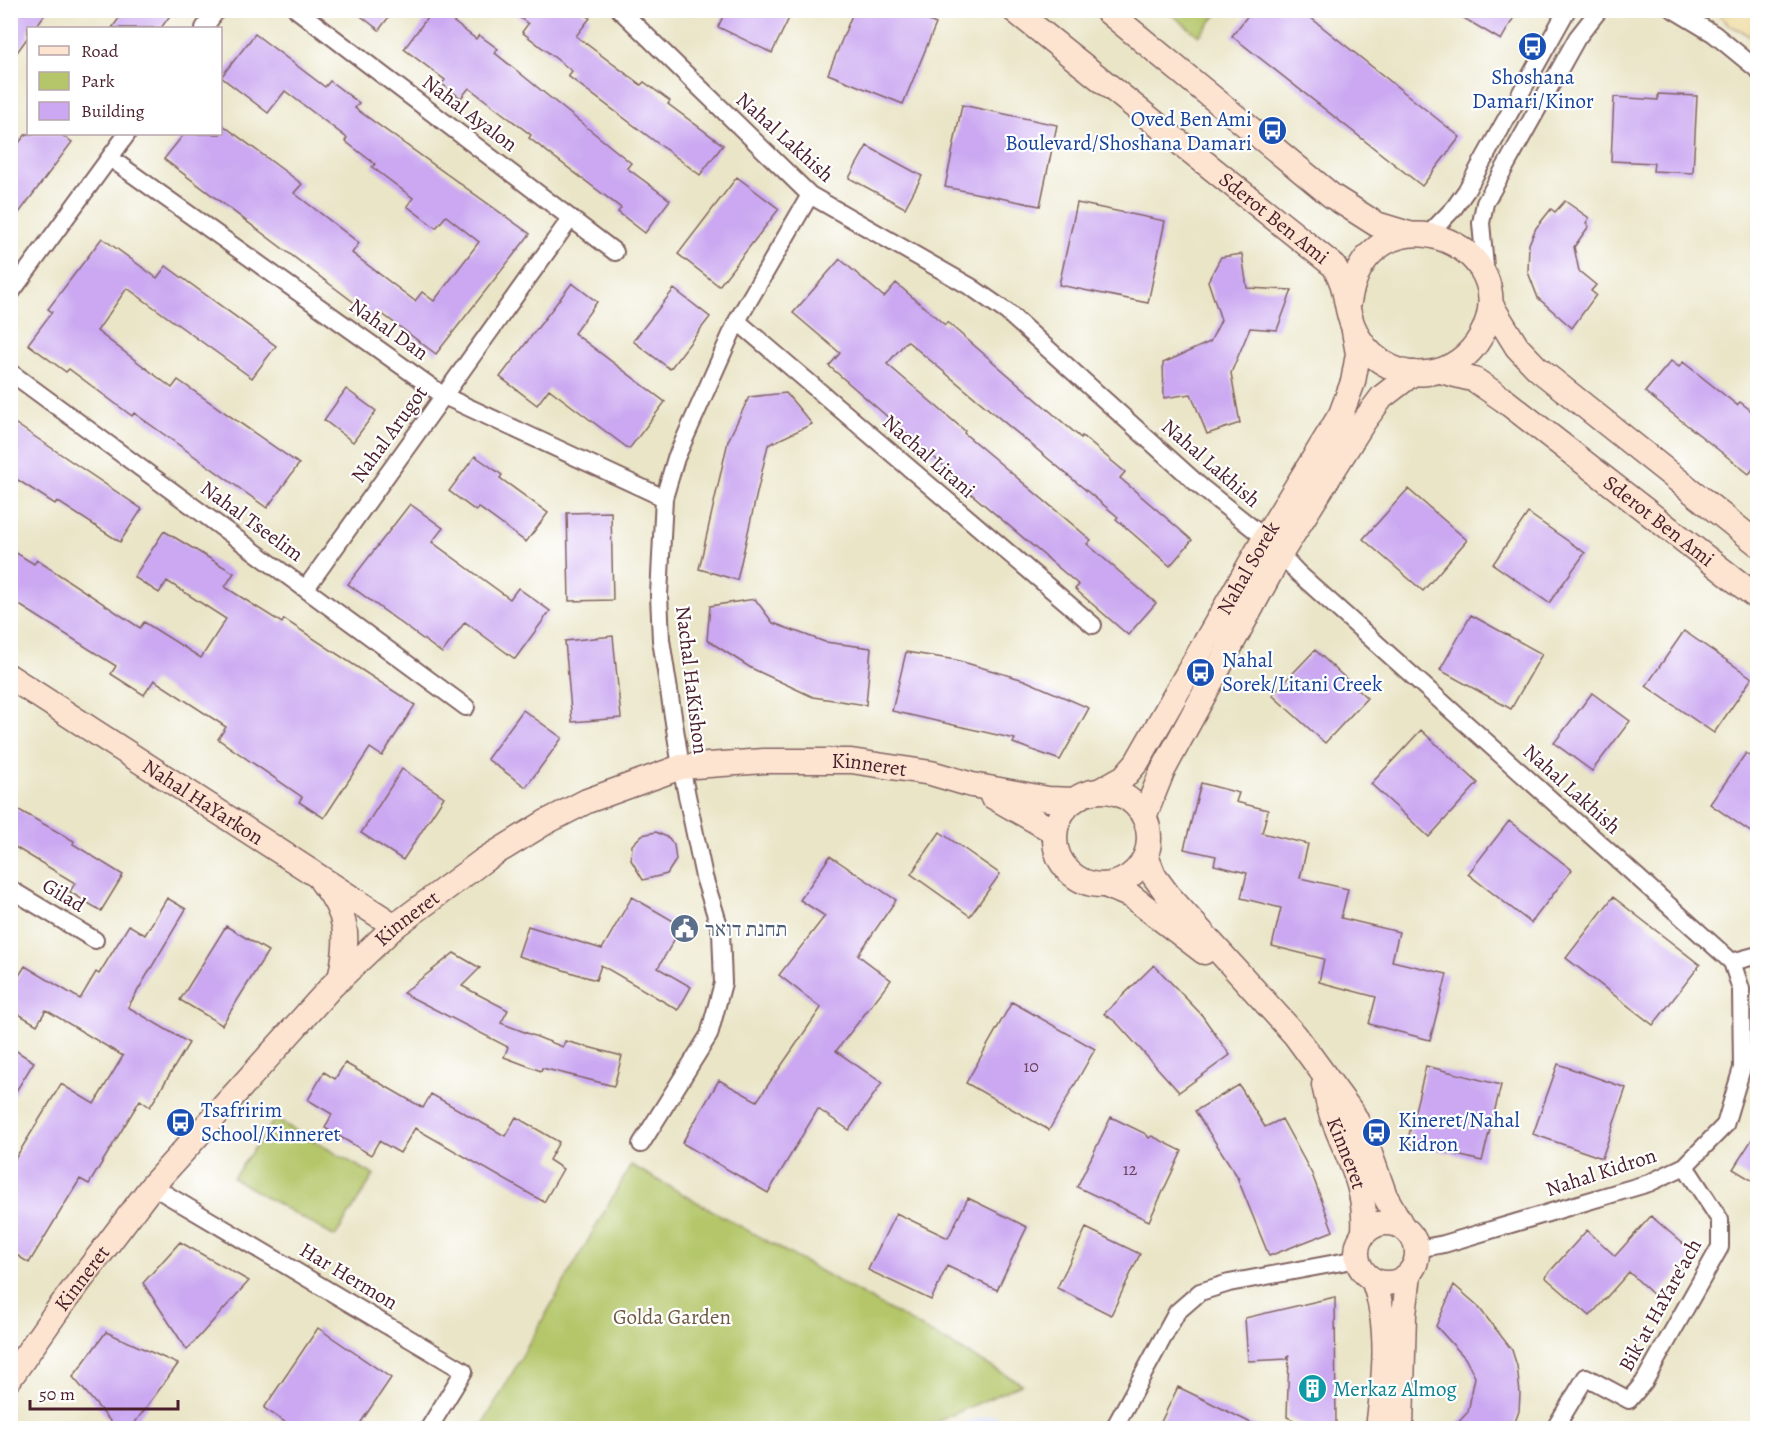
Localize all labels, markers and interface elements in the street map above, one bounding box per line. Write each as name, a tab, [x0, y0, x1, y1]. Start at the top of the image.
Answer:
legend	[27, 27, 222, 135]
bus stop icon: Shoshana Damari/Kinor	[1517, 30, 1549, 62]
text: Road	[81, 39, 119, 63]
place label: Shoshana Damari/Kinor	[1472, 63, 1594, 115]
street label: Nahal Ayalon	[417, 68, 523, 158]
text: Park	[81, 69, 115, 93]
street label: Nahal Lakhish	[730, 86, 840, 188]
text: Building	[81, 99, 145, 123]
place label: Oved Ben Ami Boulevard/Shoshana Damari	[1005, 105, 1252, 157]
bus stop icon: Oved Ben Ami Boulevard/Shoshana Damari	[1257, 115, 1289, 147]
street label: Sderot Ben Ami	[1213, 165, 1335, 271]
street label: Nahal Dan	[344, 291, 434, 367]
street label: Nahal Arugot	[344, 380, 434, 488]
street label: Nachal Litani	[877, 408, 981, 504]
street label: Nahal Lakhish	[1156, 412, 1266, 514]
street label: Sderot Ben Ami	[1598, 469, 1720, 573]
street label: Nahal Tseelim	[195, 474, 309, 568]
street label: Nahal Sorek	[1210, 515, 1286, 620]
street label: Nachal HaKishon	[669, 604, 715, 756]
place label: Nahal Sorek/Litani Creek	[1222, 646, 1383, 698]
bus stop icon: Nahal Sorek/Litani Creek	[1185, 656, 1217, 688]
street label: Nahal Lakhish	[1517, 738, 1627, 840]
street label: Kinneret	[831, 747, 909, 783]
street label: Nahal HaYarkon	[137, 752, 269, 851]
street label: Gilad	[37, 871, 91, 919]
street label: Kinneret	[368, 884, 445, 953]
public building icon: תחנת דואר	[668, 913, 700, 945]
place label: תחנת דואר	[705, 915, 788, 943]
house number: 10	[1023, 1054, 1039, 1078]
place label: Tsafririm School/Kinneret	[201, 1096, 341, 1148]
bus stop icon: Tsafririm School/Kinneret	[164, 1106, 196, 1138]
place label: Kineret/Nahal Kidron	[1398, 1106, 1520, 1158]
street label: Kinneret	[1320, 1113, 1373, 1193]
bus stop icon: Kineret/Nahal Kidron	[1361, 1116, 1393, 1148]
street label: Nahal Kidron	[1542, 1141, 1660, 1203]
house number: 12	[1123, 1157, 1138, 1181]
street label: Bik'at HaYare'ach	[1612, 1234, 1708, 1376]
street label: Har Hermon	[295, 1236, 403, 1316]
street label: Kinneret	[48, 1240, 116, 1317]
park label: Golda Garden	[613, 1303, 731, 1331]
scale bar	[30, 1373, 178, 1411]
building icon: Merkaz Almog	[1296, 1373, 1328, 1405]
place label: Merkaz Almog	[1333, 1375, 1457, 1403]
text: 50 m	[39, 1382, 75, 1406]

